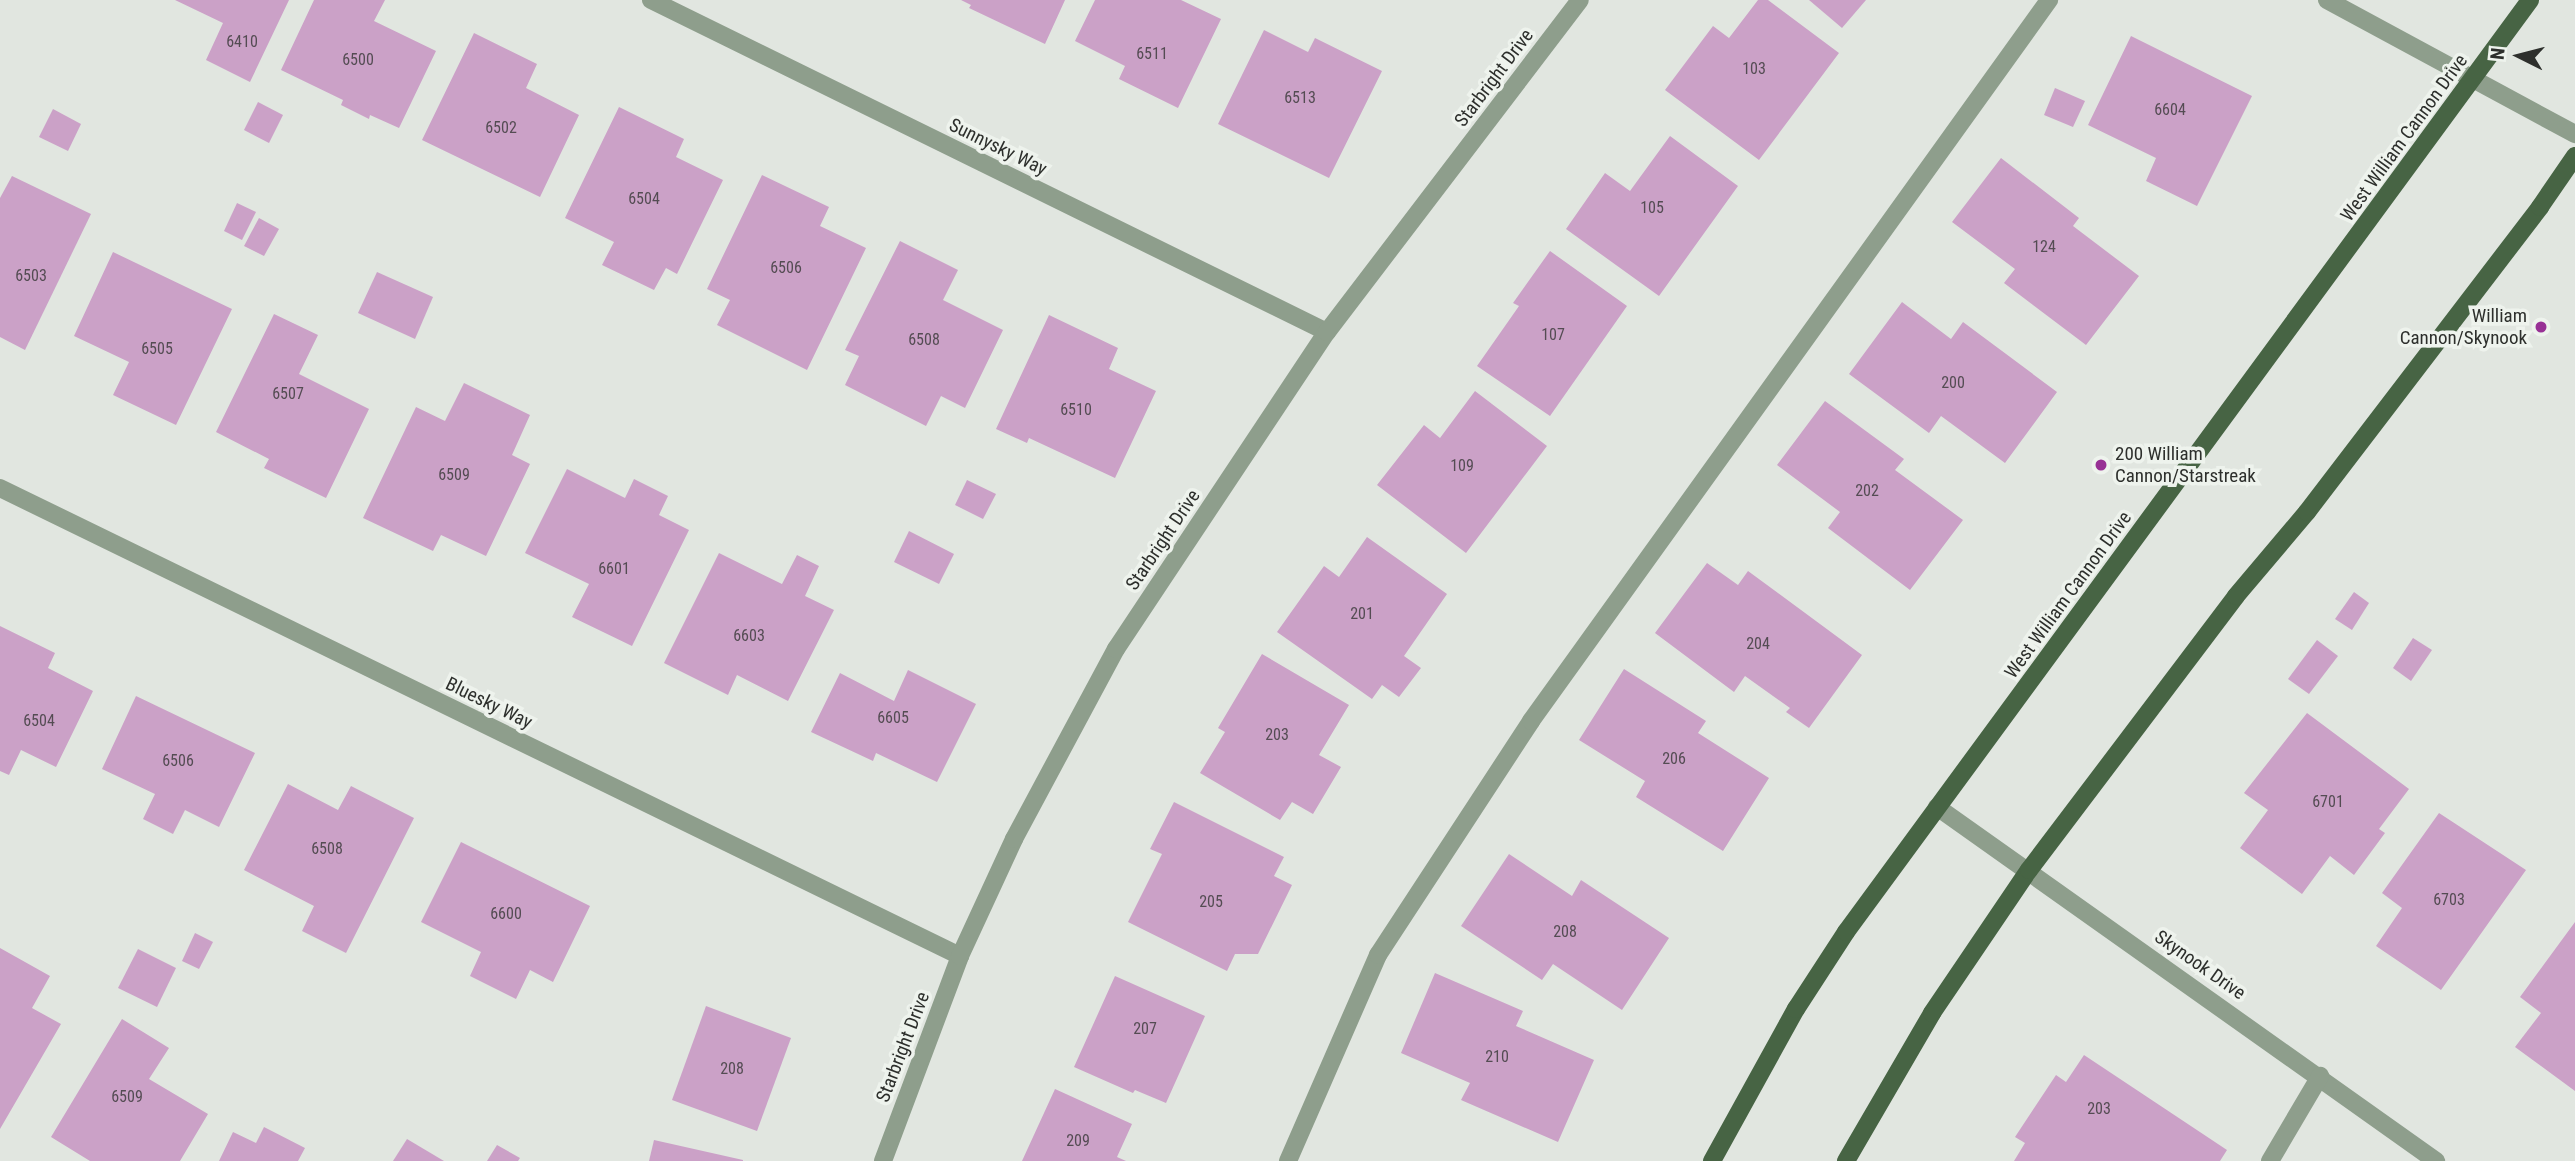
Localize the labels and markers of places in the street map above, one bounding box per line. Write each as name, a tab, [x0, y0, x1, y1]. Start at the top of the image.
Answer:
place label: William Cannon/Skynook	[2400, 305, 2527, 349]
marker: William Cannon/Skynook	[2533, 319, 2549, 335]
place label: 200 William Cannon/Starstreak	[2115, 443, 2256, 487]
marker: 200 William Cannon/Starstreak	[2093, 457, 2109, 473]

